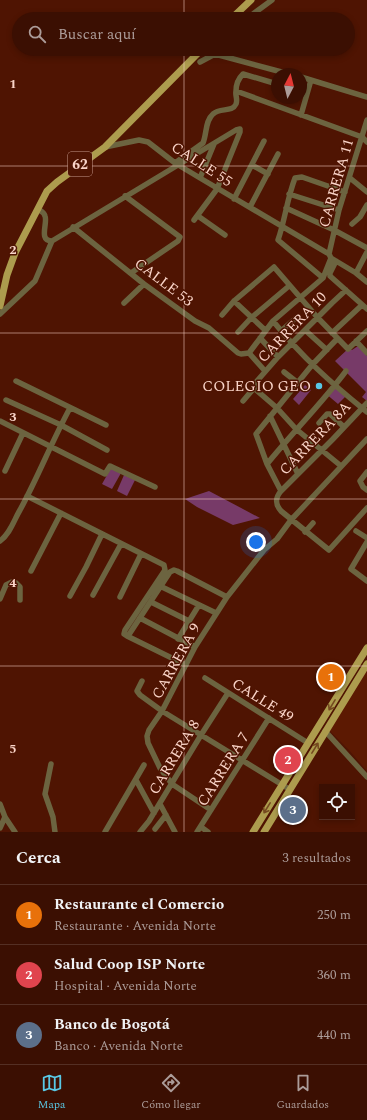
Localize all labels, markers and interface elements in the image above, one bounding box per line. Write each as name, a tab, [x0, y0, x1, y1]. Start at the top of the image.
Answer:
search box	[12, 12, 355, 56]
icon: search	[26, 23, 48, 45]
text: Buscar aquí	[58, 23, 136, 46]
north arrow	[271, 68, 307, 104]
text: 1	[9, 74, 17, 94]
street label: CALLE 55	[167, 136, 237, 193]
street label: CARRERA 11	[313, 136, 360, 230]
road number: 62	[68, 152, 92, 176]
text: 2	[9, 240, 17, 260]
street label: CALLE 53	[129, 252, 199, 313]
street label: CARRERA 10	[252, 286, 332, 368]
place label: COLEGIO GEO	[202, 375, 311, 398]
marker: COLEGIO GEO	[314, 381, 324, 391]
street label: CARRERA 8A	[274, 396, 357, 481]
text: 3	[9, 407, 17, 427]
your location	[246, 532, 266, 552]
text: 4	[9, 573, 17, 593]
street label: CARRERA 9	[146, 619, 207, 703]
pin: 1	[318, 662, 344, 692]
street label: CALLE 49	[227, 672, 298, 728]
one-way arrow	[328, 699, 336, 710]
street label: CARRERA 8	[143, 715, 206, 799]
street label: CARRERA 7	[191, 728, 255, 811]
text: 5	[9, 739, 17, 759]
one-way arrow	[311, 742, 319, 754]
pin: 2	[275, 745, 301, 775]
map controls	[319, 784, 355, 820]
button: locate	[319, 784, 355, 820]
pin: 3	[280, 795, 306, 825]
one-way arrow	[263, 803, 272, 814]
text: Cerca	[16, 845, 61, 871]
text: 3 resultados	[282, 848, 351, 868]
text: Restaurante el Comercio	[54, 893, 224, 916]
text: 1	[25, 905, 33, 925]
text: 250 m	[317, 905, 351, 925]
text: Restaurante · Avenida Norte	[54, 916, 216, 936]
text: Salud Coop ISP Norte	[54, 953, 205, 976]
text: 2	[25, 965, 33, 985]
text: 360 m	[317, 965, 351, 985]
text: Hospital · Avenida Norte	[54, 976, 197, 996]
text: Banco de Bogotá	[54, 1013, 170, 1036]
text: 3	[25, 1025, 33, 1045]
text: 440 m	[317, 1025, 351, 1045]
text: Banco · Avenida Norte	[54, 1036, 183, 1056]
tab: Mapa	[38, 1072, 65, 1113]
tab: Cómo llegar	[141, 1072, 201, 1113]
tab: Guardados	[276, 1072, 329, 1113]

